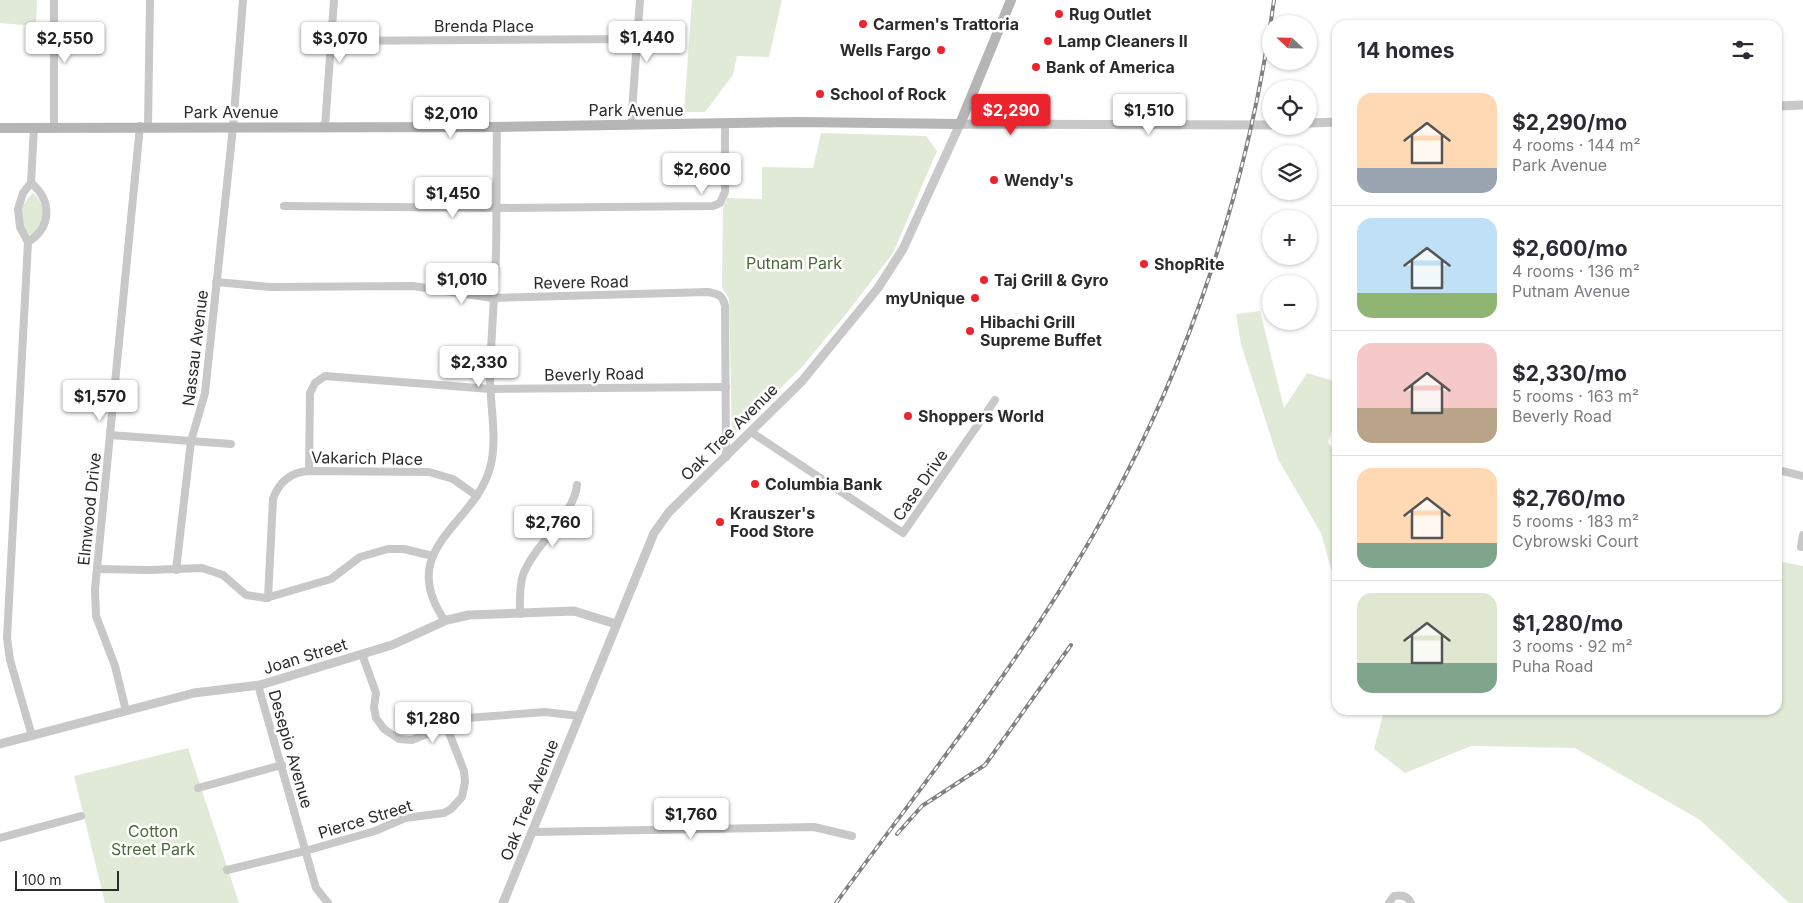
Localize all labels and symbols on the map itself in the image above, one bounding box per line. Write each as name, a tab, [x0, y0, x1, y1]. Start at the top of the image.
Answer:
place label: Rug Outlet	[1069, 4, 1151, 24]
marker: Rug Outlet	[1053, 8, 1065, 20]
place label: Carmen's Trattoria	[873, 14, 1019, 34]
north arrow	[1262, 15, 1318, 70]
street label: Brenda Place	[434, 16, 534, 36]
marker: Carmen's Trattoria	[857, 18, 869, 30]
pin: $1,440	[606, 20, 688, 63]
pin: $2,550	[24, 22, 106, 64]
pin: $3,070	[299, 22, 381, 64]
place label: Lamp Cleaners II	[1058, 31, 1188, 51]
marker: Lamp Cleaners II	[1042, 35, 1054, 47]
place label: Wells Fargo	[840, 40, 931, 60]
marker: Wells Fargo	[935, 44, 947, 56]
place label: Bank of America	[1046, 57, 1175, 77]
marker: Bank of America	[1030, 61, 1042, 73]
place label: School of Rock	[830, 84, 947, 104]
marker: School of Rock	[814, 88, 826, 100]
pin: $2,290	[970, 94, 1052, 136]
pin: $1,510	[1108, 94, 1190, 136]
pin: $2,010	[410, 96, 492, 139]
street label: Park Avenue	[589, 100, 683, 120]
street label: Park Avenue	[184, 102, 278, 122]
pin: $2,600	[661, 152, 743, 195]
place label: Wendy's	[1004, 170, 1073, 190]
marker: Wendy's	[988, 174, 1000, 186]
pin: $1,450	[412, 176, 494, 219]
park label: Putnam Park	[746, 253, 842, 273]
place label: ShopRite	[1154, 254, 1224, 274]
marker: ShopRite	[1138, 258, 1150, 270]
pin: $1,010	[421, 262, 503, 305]
place label: Taj Grill & Gyro	[994, 270, 1109, 290]
street label: Revere Road	[533, 271, 629, 293]
marker: Taj Grill & Gyro	[978, 274, 990, 286]
place label: myUnique	[885, 288, 965, 308]
street label: Nassau Avenue	[178, 289, 212, 407]
marker: myUnique	[969, 292, 981, 304]
place label: Hibachi Grill Supreme Buffet	[980, 312, 1102, 350]
marker: Hibachi Grill Supreme Buffet	[964, 325, 976, 337]
pin: $2,330	[438, 346, 520, 388]
street label: Beverly Road	[544, 363, 644, 385]
street label: Oak Tree Avenue	[676, 379, 782, 485]
pin: $1,570	[59, 380, 141, 422]
place label: Shoppers World	[918, 406, 1044, 426]
marker: Shoppers World	[902, 410, 914, 422]
street label: Case Drive	[888, 445, 952, 525]
street label: Vakarich Place	[311, 447, 423, 469]
street label: Elmwood Drive	[73, 452, 105, 566]
place label: Columbia Bank	[765, 474, 883, 494]
marker: Columbia Bank	[749, 478, 761, 490]
place label: Krauszer's Food Store	[730, 503, 815, 541]
pin: $2,760	[512, 506, 594, 548]
marker: Krauszer's Food Store	[714, 516, 726, 528]
street label: Joan Street	[260, 634, 350, 678]
street label: Desepio Avenue	[264, 687, 318, 811]
pin: $1,280	[392, 702, 474, 744]
street label: Oak Tree Avenue	[496, 736, 562, 864]
street label: Pierce Street	[316, 795, 414, 843]
pin: $1,760	[650, 798, 732, 840]
park label: Cotton Street Park	[111, 821, 195, 859]
scale bar	[15, 868, 119, 891]

